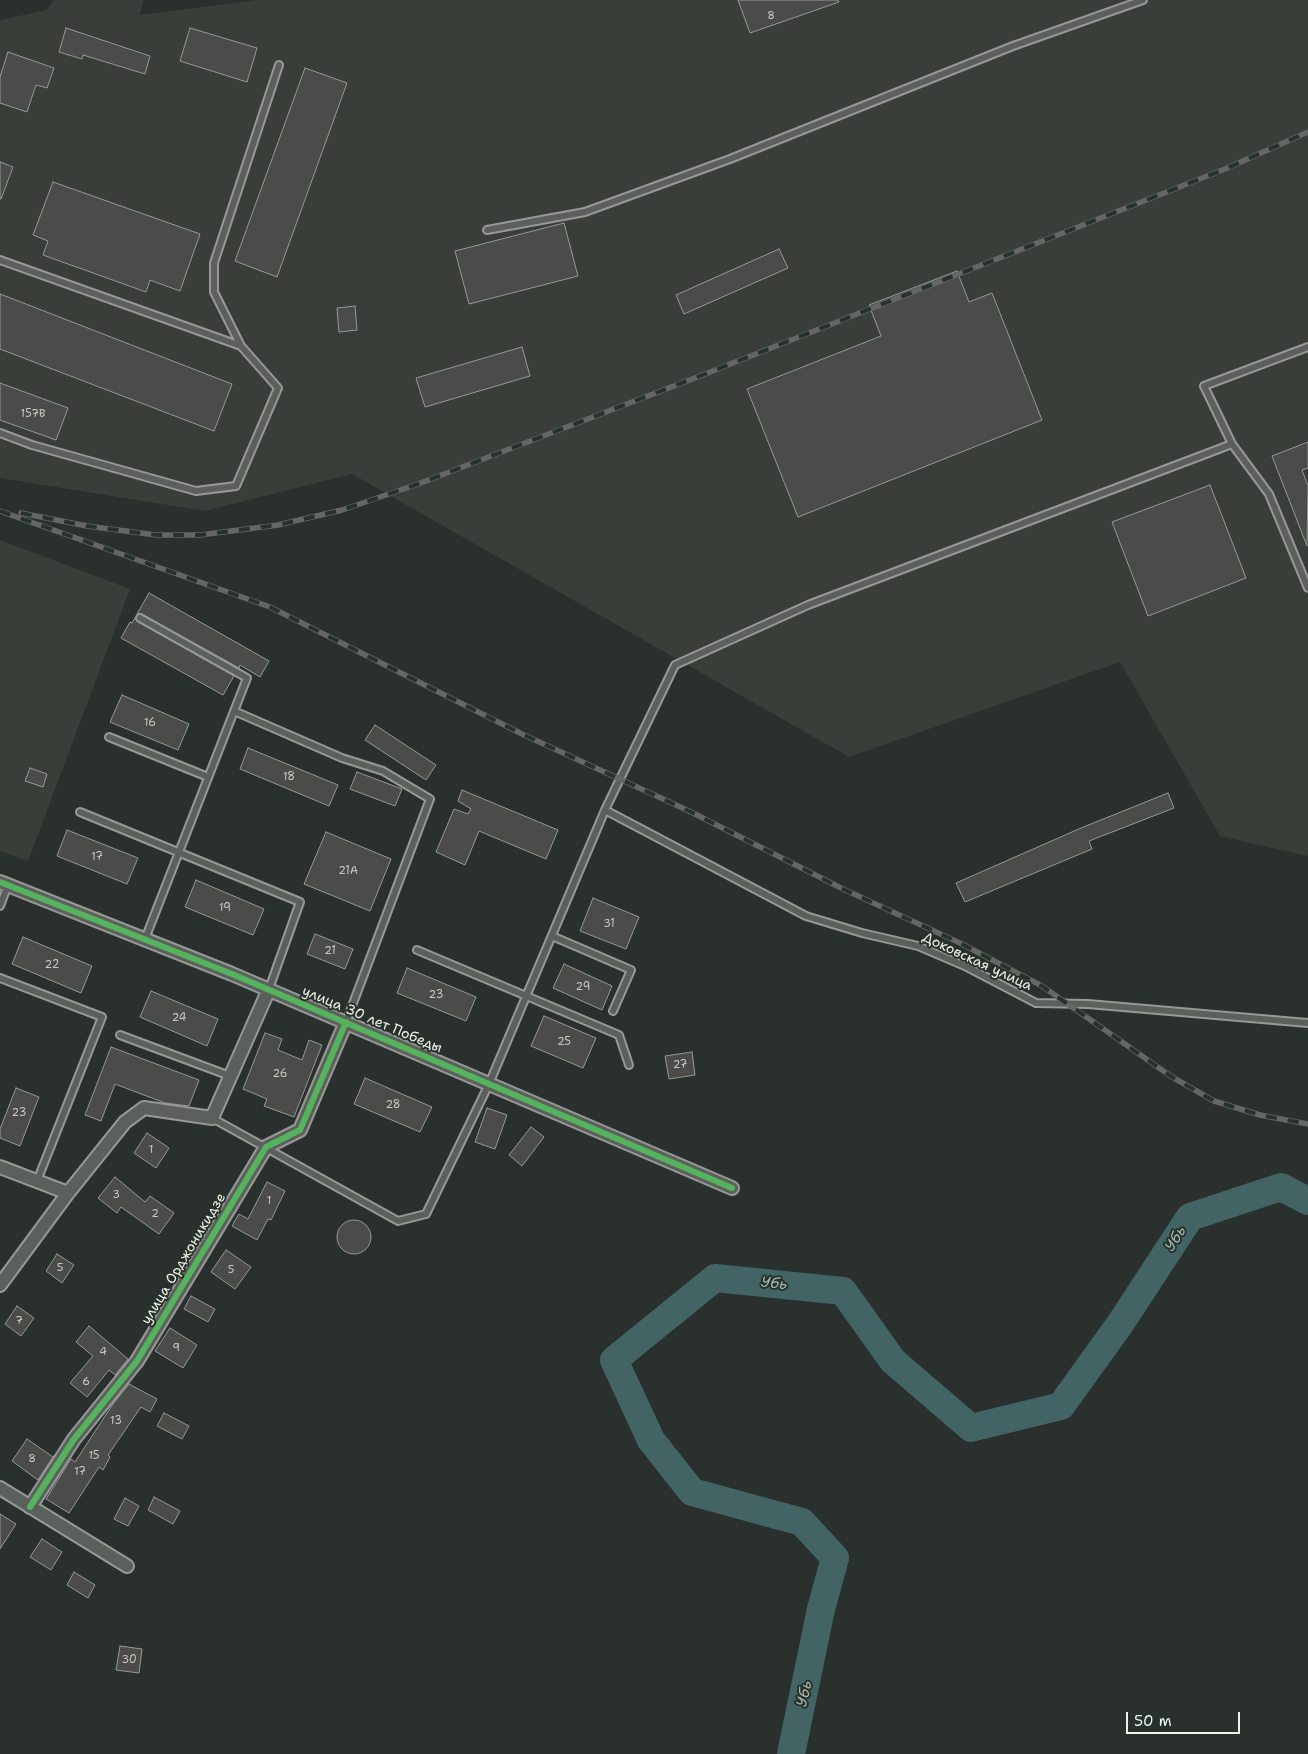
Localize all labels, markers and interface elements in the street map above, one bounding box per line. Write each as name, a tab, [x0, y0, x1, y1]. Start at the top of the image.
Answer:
house number: 8	[767, 9, 775, 23]
house number: 157В	[21, 407, 45, 421]
house number: 16	[144, 716, 156, 730]
house number: 18	[283, 770, 295, 784]
house number: 17	[91, 850, 103, 864]
house number: 21А	[338, 864, 358, 878]
house number: 19	[219, 901, 231, 915]
house number: 31	[603, 917, 615, 931]
street label: Доковская улица	[919, 929, 1035, 995]
house number: 21	[324, 944, 336, 958]
house number: 22	[45, 958, 59, 972]
house number: 29	[576, 980, 590, 994]
street label: улица 30 лет Победы	[299, 983, 445, 1057]
house number: 23	[429, 988, 443, 1002]
house number: 24	[172, 1011, 186, 1025]
house number: 25	[557, 1035, 571, 1049]
house number: 27	[673, 1058, 687, 1072]
house number: 26	[273, 1067, 287, 1081]
house number: 28	[385, 1098, 401, 1112]
house number: 23	[12, 1106, 26, 1120]
house number: 1	[149, 1143, 153, 1157]
house number: 3	[112, 1188, 120, 1202]
street label: улица Орджоникидзе	[138, 1190, 230, 1328]
house number: 1	[267, 1194, 271, 1208]
house number: 2	[151, 1207, 159, 1221]
water label: Убь	[1161, 1223, 1191, 1255]
house number: 5	[57, 1261, 63, 1275]
house number: 5	[228, 1263, 234, 1277]
water label: Убь	[760, 1274, 788, 1294]
house number: 7	[15, 1314, 23, 1328]
house number: 9	[172, 1341, 180, 1355]
house number: 4	[99, 1345, 107, 1359]
house number: 6	[82, 1375, 90, 1389]
house number: 13	[110, 1414, 122, 1428]
house number: 15	[88, 1449, 100, 1463]
house number: 8	[28, 1452, 36, 1466]
house number: 17	[74, 1465, 86, 1479]
house number: 30	[121, 1653, 137, 1667]
water label: Убь	[793, 1679, 817, 1709]
scale bar	[1128, 1702, 1242, 1734]
text: 50 m	[1134, 1711, 1172, 1731]

